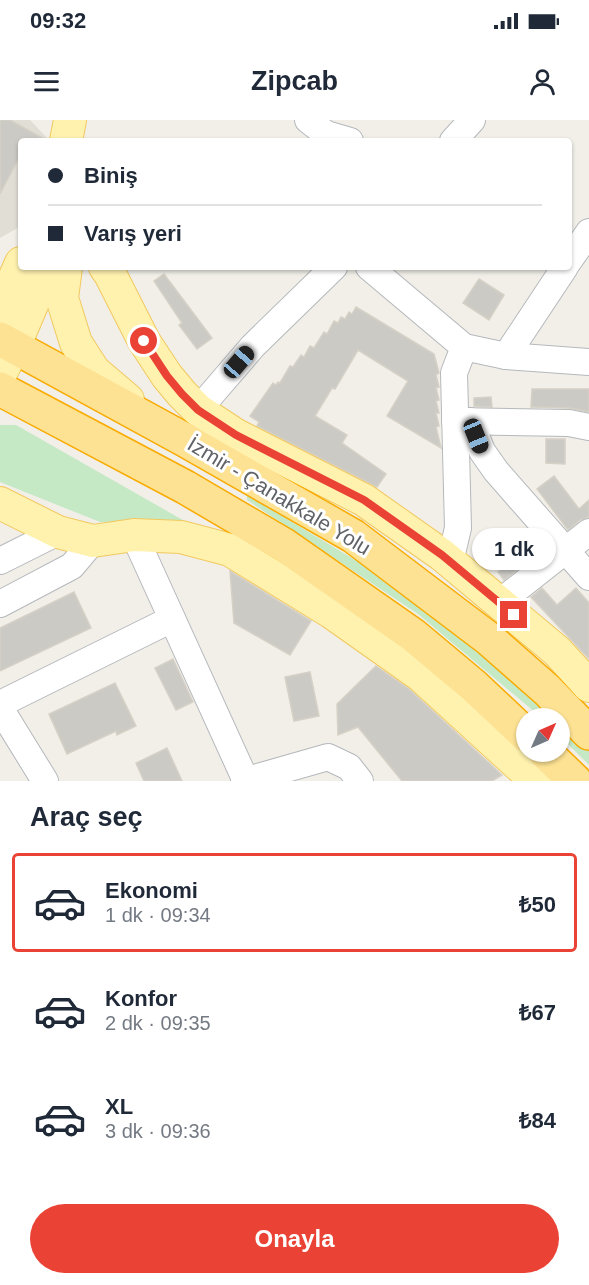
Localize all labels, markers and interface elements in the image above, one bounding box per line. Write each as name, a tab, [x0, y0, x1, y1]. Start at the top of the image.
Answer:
text: 09:32	[30, 8, 86, 33]
icon: menu	[30, 65, 63, 98]
icon: person	[526, 65, 559, 98]
text: Zipcab	[251, 66, 338, 96]
text: Biniş	[84, 163, 138, 188]
text: Varış yeri	[84, 221, 182, 246]
route start	[130, 327, 157, 354]
car	[220, 343, 258, 381]
car	[461, 416, 491, 456]
street label: İzmir - Çanakkale Yolu	[184, 432, 375, 559]
callout: 1 dk	[472, 528, 556, 570]
text: 1 dk	[494, 538, 534, 560]
route end	[500, 601, 527, 628]
north arrow	[516, 708, 570, 762]
map controls	[516, 708, 570, 762]
text: Araç seç	[30, 802, 143, 832]
icon: car	[33, 876, 87, 930]
text: Ekonomi	[105, 878, 198, 903]
text: ₺50	[519, 892, 556, 917]
text: 1 dk · 09:34	[105, 904, 211, 926]
icon: car	[33, 984, 87, 1038]
text: Konfor	[105, 986, 177, 1011]
text: ₺67	[519, 1000, 556, 1025]
text: 2 dk · 09:35	[105, 1012, 211, 1034]
icon: car	[33, 1092, 87, 1146]
text: XL	[105, 1094, 133, 1119]
text: ₺84	[519, 1108, 556, 1133]
text: 3 dk · 09:36	[105, 1120, 211, 1142]
button: Onayla	[30, 1204, 559, 1273]

